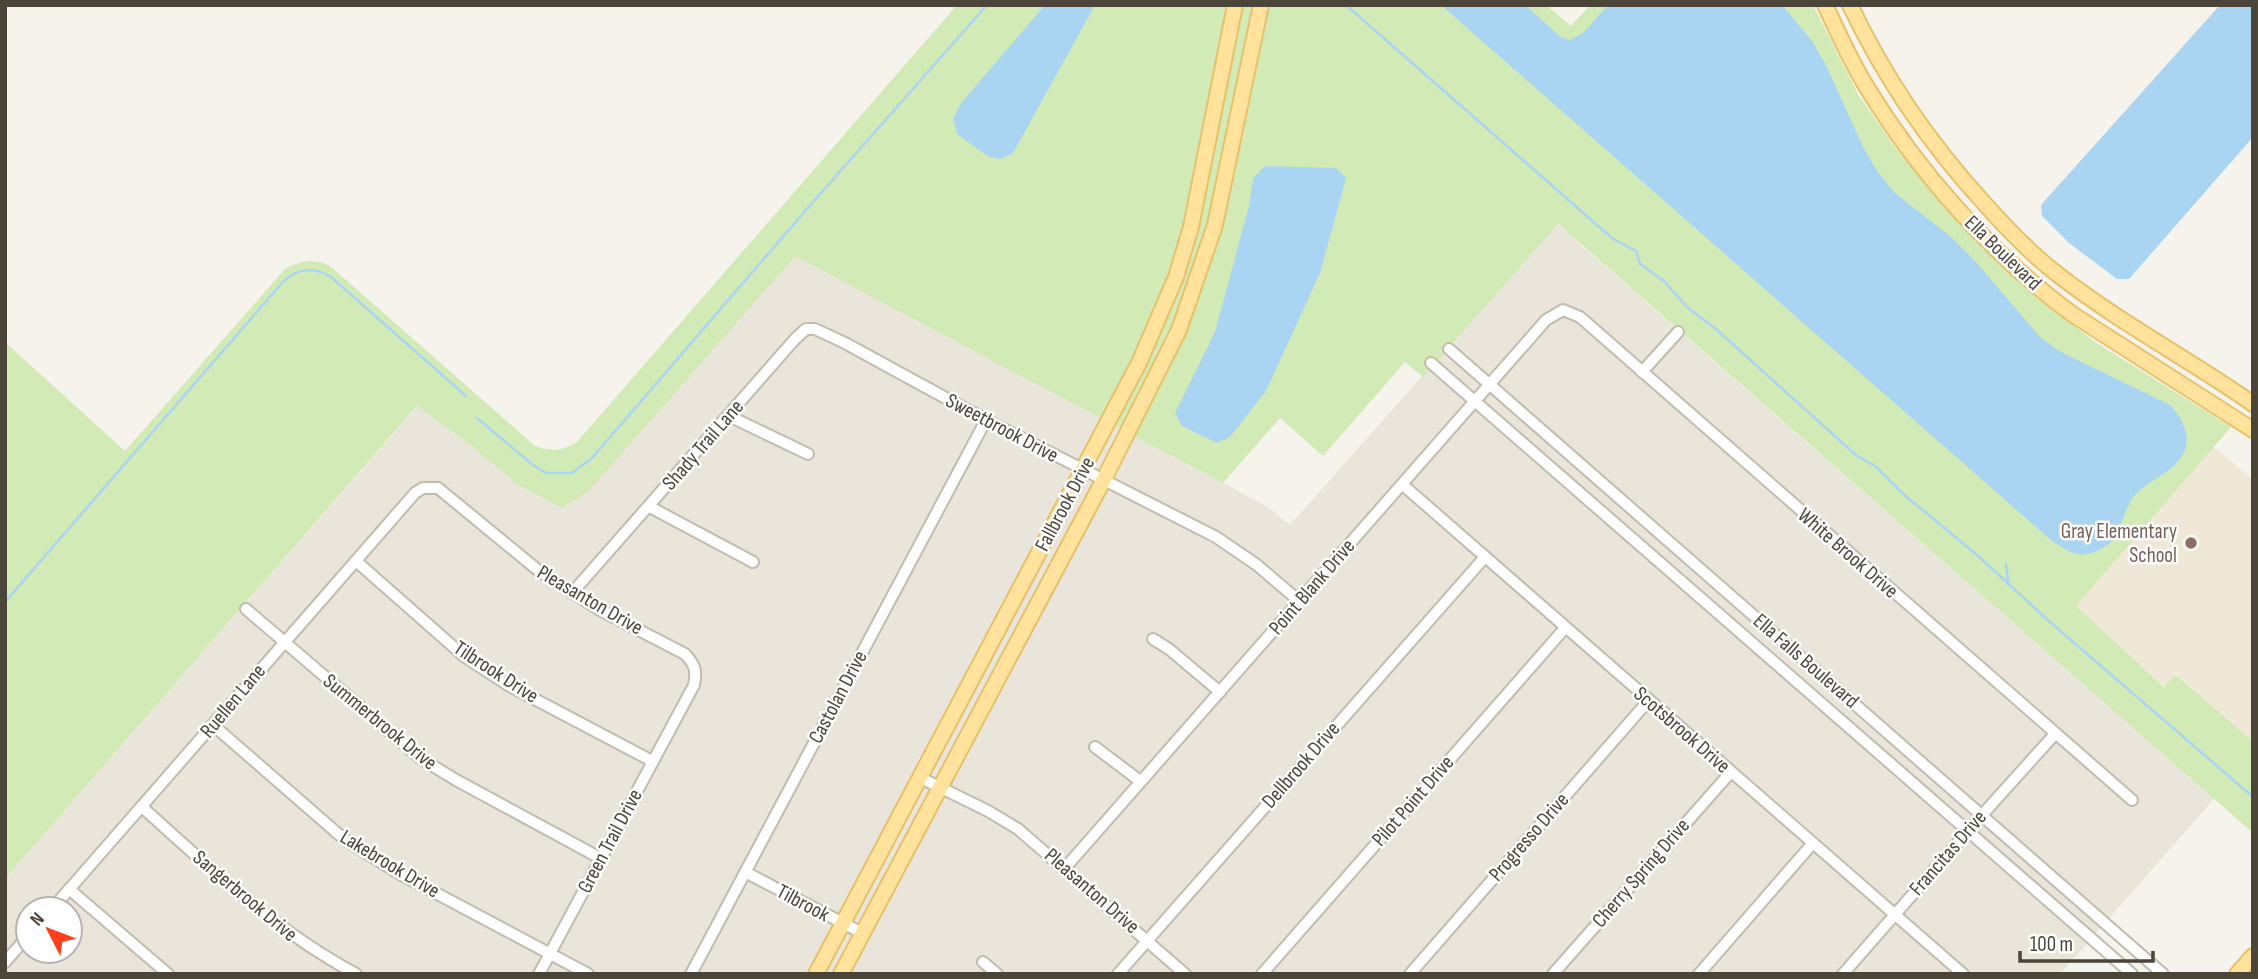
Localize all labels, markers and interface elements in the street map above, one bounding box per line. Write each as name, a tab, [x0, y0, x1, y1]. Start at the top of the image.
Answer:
street label: Ella Boulevard	[1959, 210, 2047, 296]
street label: Sweetbrook Drive	[941, 388, 1063, 468]
street label: Shady Trail Lane	[657, 395, 749, 495]
street label: Fallbrook Drive	[1030, 453, 1100, 555]
street label: White Brook Drive	[1793, 503, 1903, 603]
place label: Gray Elementary School	[2061, 519, 2177, 568]
street label: Point Blank Drive	[1264, 534, 1360, 640]
marker: Gray Elementary School	[2183, 535, 2199, 551]
street label: Pleasanton Drive	[533, 560, 647, 640]
street label: Ella Falls Boulevard	[1748, 608, 1864, 714]
street label: Tilbrook Drive	[449, 635, 543, 709]
street label: Castolan Drive	[803, 646, 873, 748]
street label: Ruellen Lane	[195, 659, 271, 743]
street label: Summerbrook Drive	[318, 669, 442, 775]
street label: Scotsbrook Drive	[1629, 681, 1735, 779]
street label: Dellbrook Drive	[1257, 717, 1345, 813]
street label: Pilot Point Drive	[1367, 750, 1459, 852]
street label: Green Trail Drive	[572, 785, 648, 897]
street label: Progresso Drive	[1484, 788, 1574, 886]
street label: Francitas Drive	[1904, 805, 1992, 901]
street label: Cherry Spring Drive	[1587, 813, 1695, 933]
street label: Lakebrook Drive	[336, 824, 444, 904]
street label: Pleasanton Drive	[1039, 843, 1145, 939]
street label: Sangerbrook Drive	[188, 845, 302, 947]
street label: Tilbrook	[772, 879, 834, 927]
north arrow	[14, 895, 84, 965]
text: N	[26, 908, 49, 931]
scale bar	[2020, 920, 2153, 964]
text: 100 m	[2030, 932, 2073, 957]

